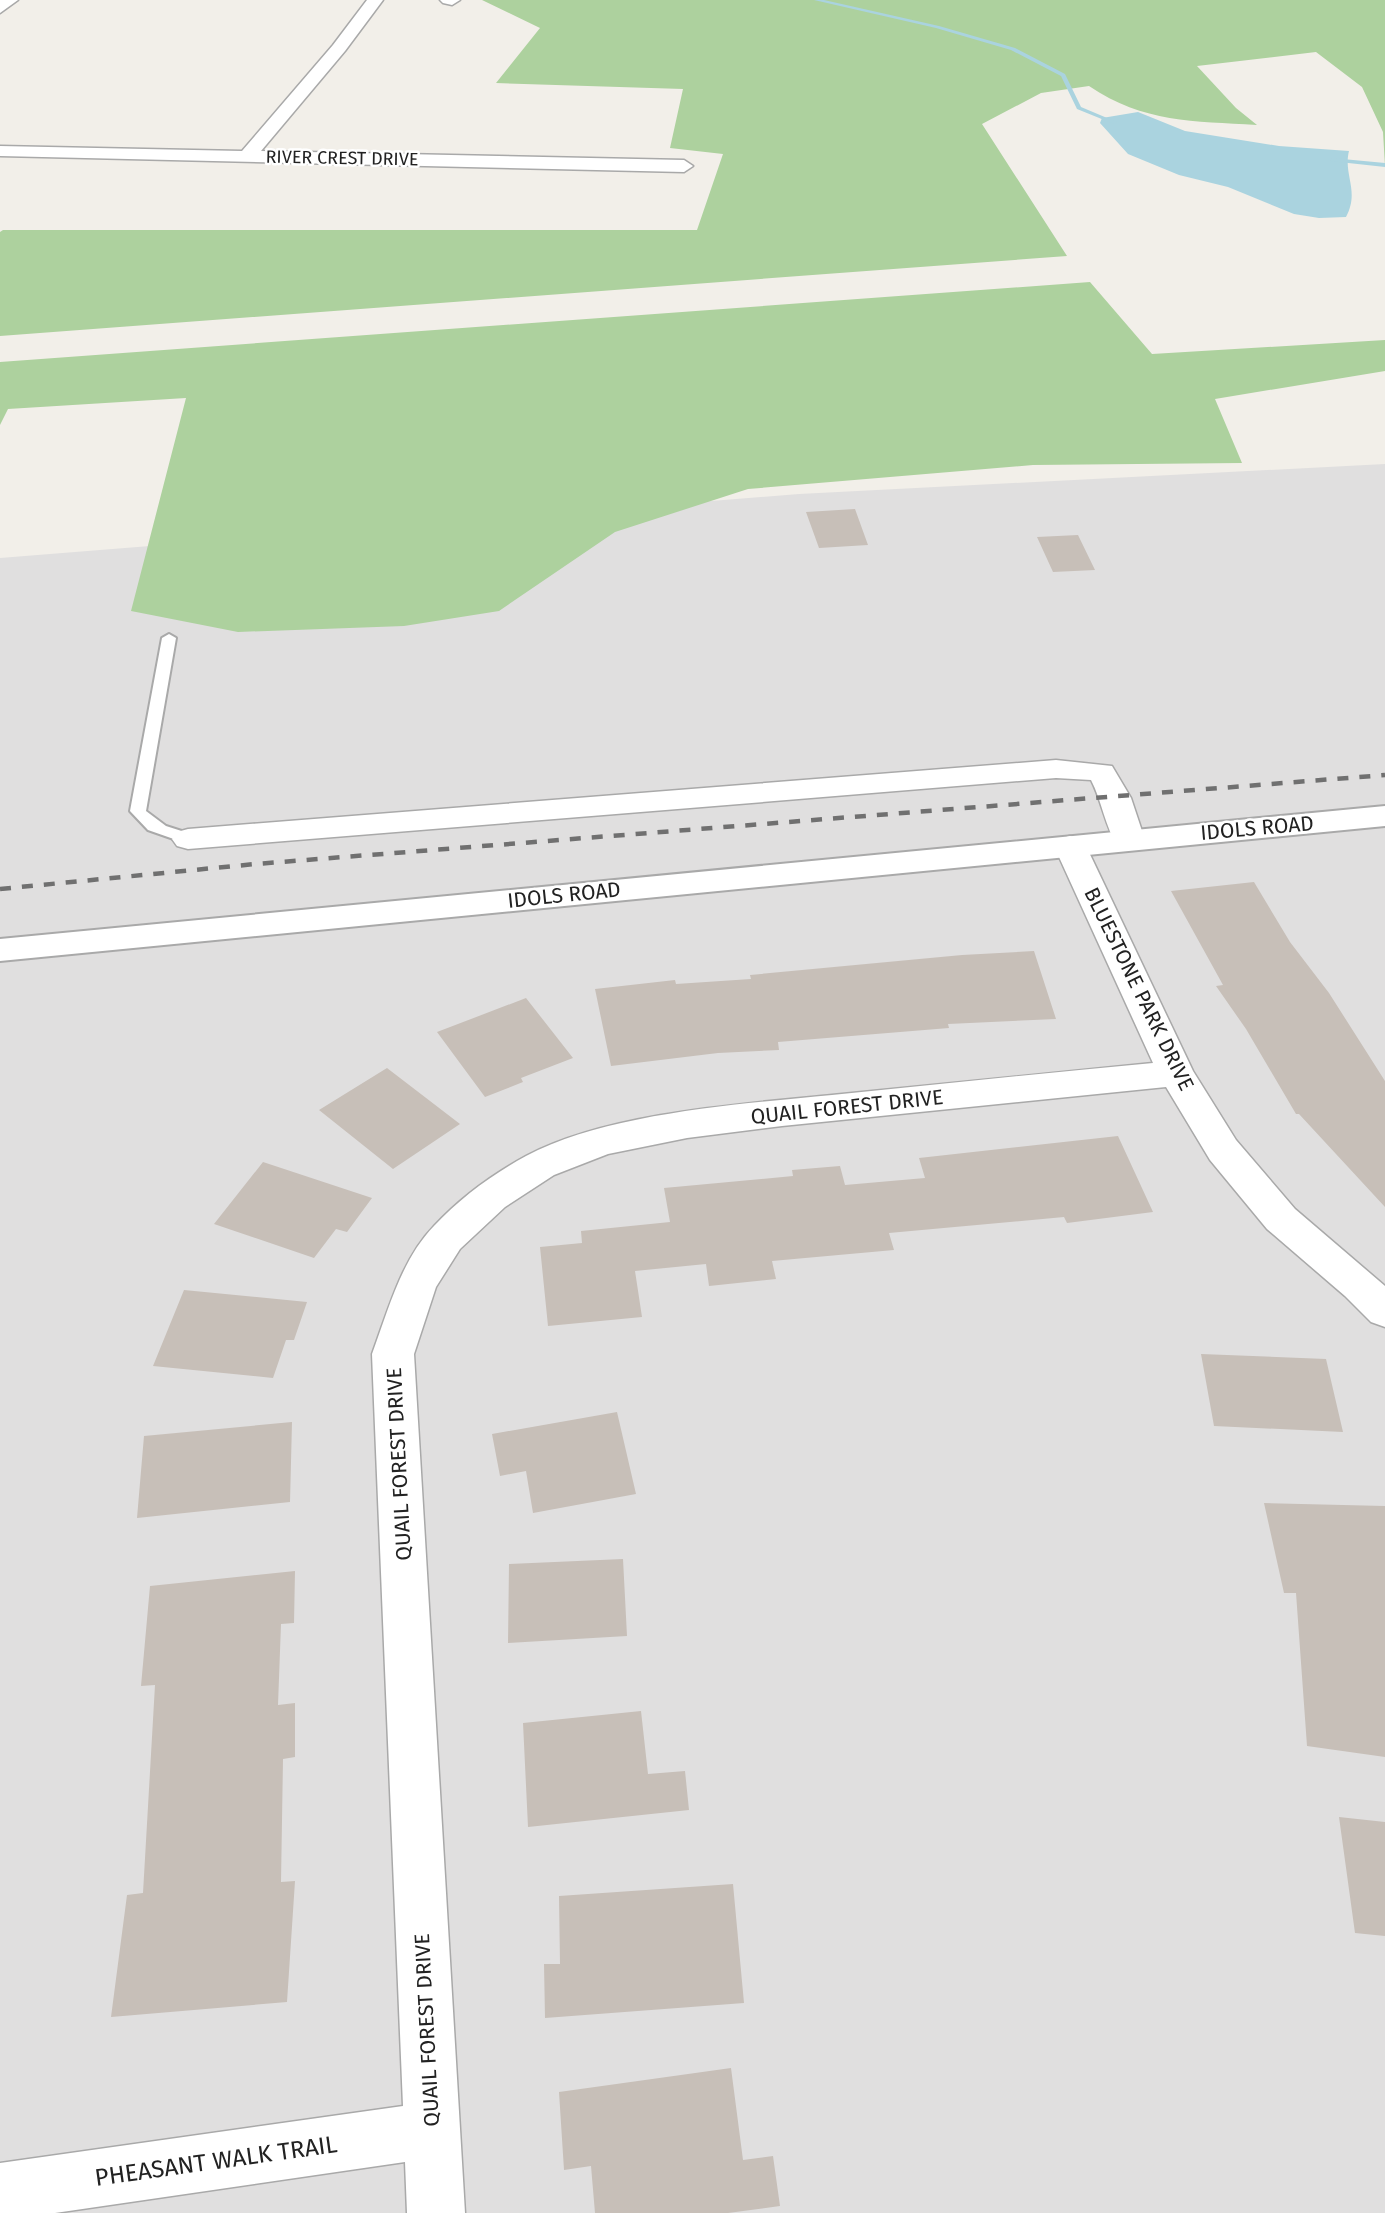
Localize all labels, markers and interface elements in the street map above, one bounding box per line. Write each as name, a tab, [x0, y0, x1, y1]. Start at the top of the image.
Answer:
street label: RIVER CREST DRIVE	[265, 146, 419, 170]
street label: IDOLS ROAD	[1199, 810, 1315, 846]
street label: IDOLS ROAD	[506, 876, 622, 914]
street label: BLUESTONE PARK DRIVE	[1078, 883, 1200, 1095]
street label: QUAIL FOREST DRIVE	[749, 1084, 945, 1130]
street label: QUAIL FOREST DRIVE	[381, 1367, 417, 1561]
street label: QUAIL FOREST DRIVE	[409, 1933, 445, 2127]
street label: PHEASANT WALK TRAIL	[93, 2130, 339, 2192]

